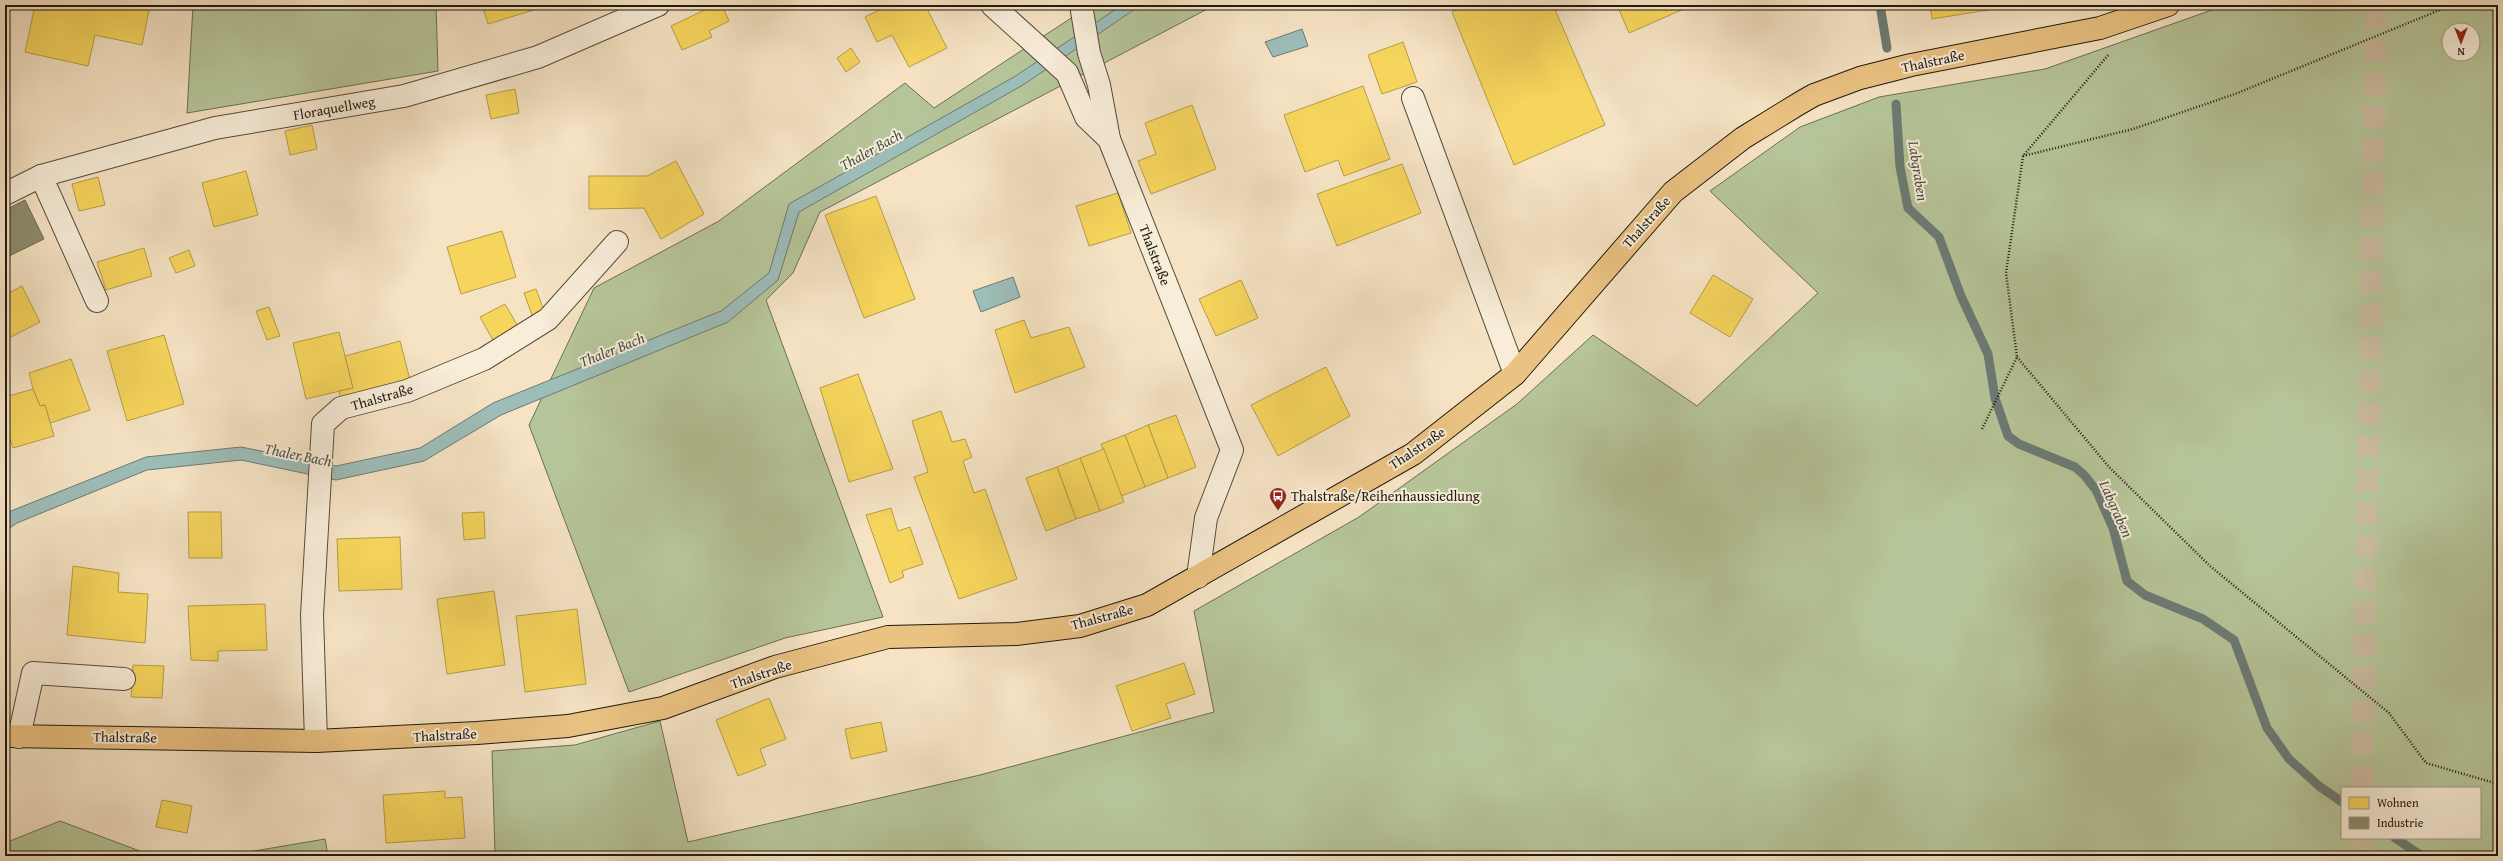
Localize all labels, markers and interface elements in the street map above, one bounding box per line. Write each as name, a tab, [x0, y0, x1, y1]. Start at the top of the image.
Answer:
north arrow	[2441, 22, 2481, 62]
street label: Thalstraße	[1900, 44, 1967, 77]
text: N	[2457, 44, 2465, 60]
street label: Floraquellweg	[292, 91, 376, 125]
water label: Thaler Bach	[836, 124, 906, 175]
water label: Labgraben	[1903, 138, 1934, 203]
street label: Thalstraße	[1617, 191, 1675, 252]
street label: Thalstraße	[1134, 222, 1176, 289]
water label: Thaler Bach	[576, 327, 648, 372]
street label: Thalstraße	[349, 378, 416, 415]
street label: Thalstraße	[1385, 422, 1449, 474]
water label: Thaler Bach	[262, 438, 334, 471]
water label: Labgraben	[2094, 476, 2139, 541]
bus stop icon: Thalstraße/Reihenhaussiedlung	[1268, 486, 1288, 511]
place label: Thalstraße/Reihenhaussiedlung	[1291, 486, 1480, 506]
street label: Thalstraße	[1069, 599, 1136, 635]
street label: Thalstraße	[728, 654, 795, 694]
street label: Thalstraße	[413, 723, 478, 747]
street label: Thalstraße	[93, 726, 157, 748]
legend	[2341, 787, 2481, 839]
text: Wohnen	[2377, 794, 2419, 811]
text: Industrie	[2377, 814, 2424, 831]

